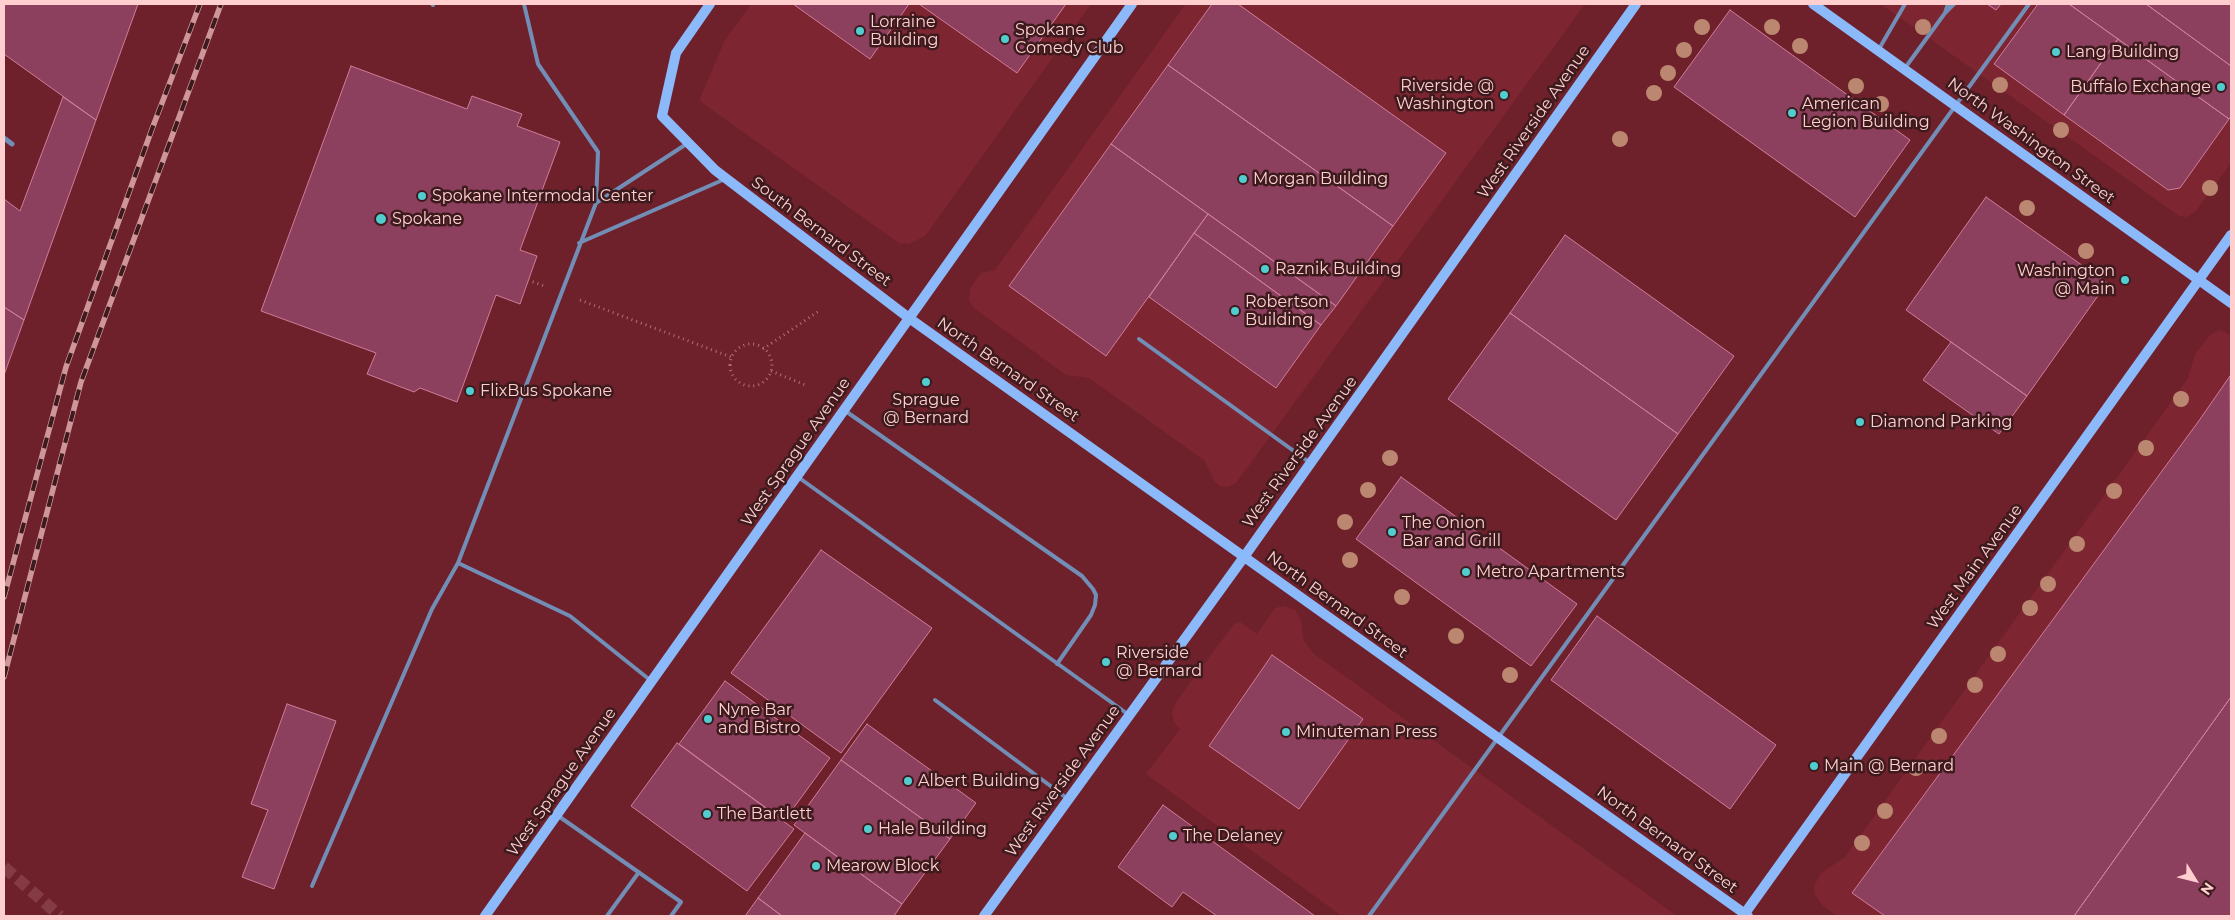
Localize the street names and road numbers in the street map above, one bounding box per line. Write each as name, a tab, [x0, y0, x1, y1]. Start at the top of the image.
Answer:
street label: West Riverside Avenue	[1474, 42, 1594, 202]
street label: North Washington Street	[1944, 74, 2118, 208]
street label: South Bernard Street	[747, 173, 895, 291]
street label: North Bernard Street	[933, 314, 1083, 426]
street label: West Riverside Avenue	[1239, 372, 1361, 532]
street label: West Sprague Avenue	[737, 374, 855, 530]
street label: West Main Avenue	[1923, 501, 2027, 633]
street label: North Bernard Street	[1263, 548, 1411, 662]
street label: West Riverside Avenue	[1002, 701, 1124, 861]
street label: West Sprague Avenue	[503, 704, 621, 860]
street label: North Bernard Street	[1593, 783, 1741, 897]

